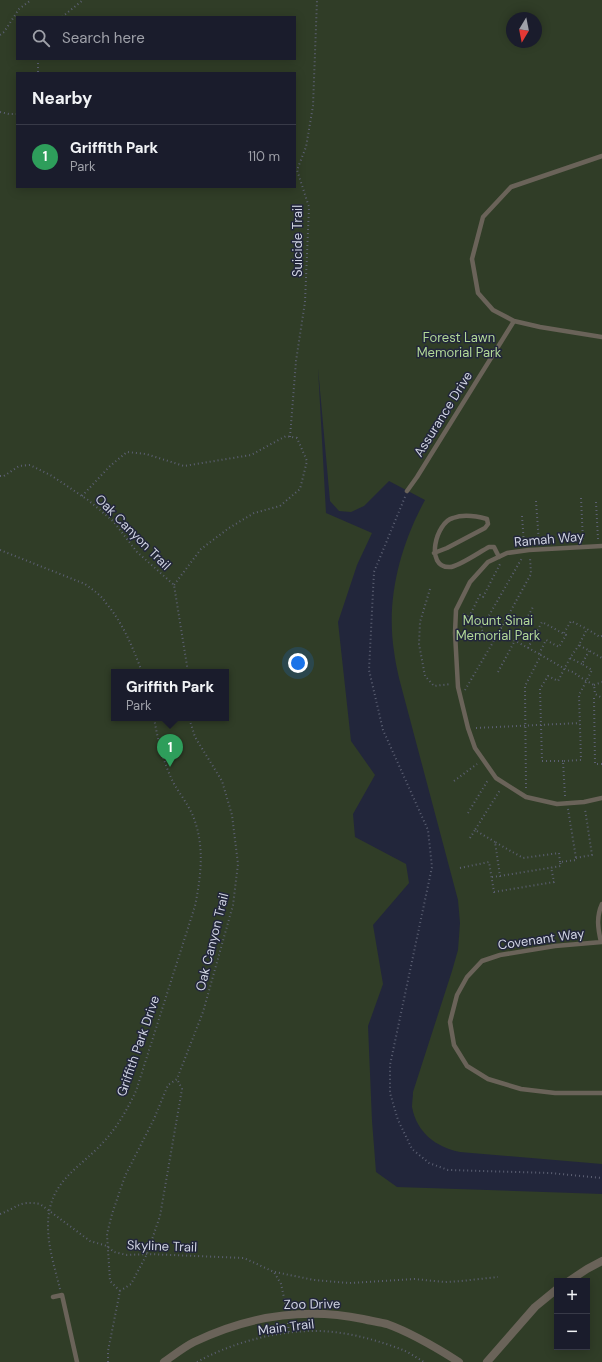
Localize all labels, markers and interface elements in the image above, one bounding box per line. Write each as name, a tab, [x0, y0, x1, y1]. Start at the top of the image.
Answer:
north arrow	[506, 12, 542, 48]
search box	[16, 16, 296, 60]
icon: search	[30, 27, 52, 49]
text: Search here	[62, 28, 145, 48]
text: Nearby	[32, 87, 92, 109]
text: Griffith Park	[70, 138, 158, 158]
text: 1	[43, 148, 47, 165]
text: 110 m	[248, 148, 280, 165]
text: Park	[70, 158, 96, 175]
street label: Suicide Trail	[289, 205, 306, 277]
park label: Forest Lawn Memorial Park	[417, 329, 502, 361]
street label: Assurance Drive	[410, 368, 476, 460]
street label: Oak Canyon Trail	[91, 490, 175, 574]
street label: Ramah Way	[513, 527, 585, 551]
park label: Mount Sinai Memorial Park	[456, 612, 541, 644]
your location	[288, 653, 308, 673]
popup	[111, 669, 229, 721]
text: Griffith Park	[126, 677, 214, 697]
text: Park	[126, 697, 152, 714]
pin: 1	[157, 734, 183, 767]
street label: Oak Canyon Trail	[192, 891, 232, 993]
street label: Covenant Way	[497, 925, 585, 953]
street label: Griffith Park Drive	[113, 993, 163, 1099]
street label: Skyline Trail	[127, 1236, 197, 1256]
map controls	[554, 1278, 590, 1350]
button: +	[554, 1278, 590, 1314]
street label: Zoo Drive	[284, 1295, 340, 1313]
button: −	[554, 1314, 590, 1350]
street label: Main Trail	[257, 1315, 315, 1339]

